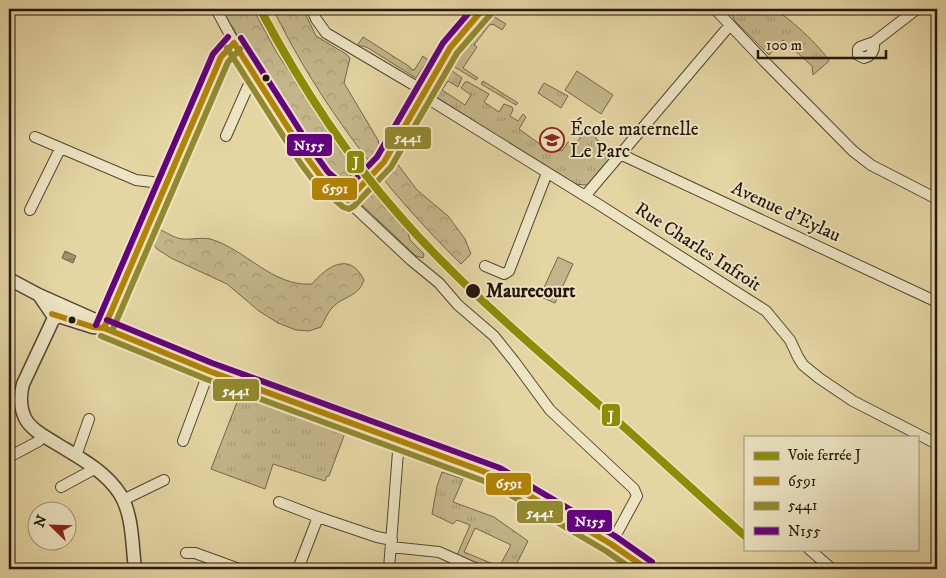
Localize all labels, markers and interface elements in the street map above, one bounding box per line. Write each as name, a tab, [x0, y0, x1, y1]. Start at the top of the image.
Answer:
scale bar	[758, 28, 886, 60]
text: 100 m	[766, 36, 802, 55]
unlabelled marker	[261, 73, 271, 83]
place label: École maternelle Le Parc	[570, 117, 699, 163]
line badge: 5441	[384, 126, 432, 150]
school or university icon: École maternelle Le Parc	[539, 127, 565, 153]
text: 5441	[393, 129, 422, 147]
line badge: N155	[286, 133, 333, 157]
text: N155	[294, 137, 324, 155]
line badge: J	[346, 150, 365, 174]
text: J	[351, 153, 359, 171]
line badge: 6591	[311, 177, 358, 201]
street label: Avenue d'Eylau	[728, 177, 844, 247]
text: 6591	[322, 180, 348, 198]
street label: Rue Charles Infroit	[630, 198, 766, 296]
place label: Maurecourt	[486, 280, 576, 303]
marker: Maurecourt	[464, 282, 482, 300]
unlabelled marker	[67, 315, 77, 325]
line badge: 5441	[212, 378, 260, 402]
text: 5441	[221, 382, 250, 400]
line badge: J	[601, 403, 621, 427]
text: J	[606, 407, 614, 425]
legend	[744, 436, 918, 550]
text: Voie ferrée J	[787, 446, 861, 465]
line badge: 6591	[485, 472, 532, 496]
text: 6591	[788, 472, 816, 491]
text: 6591	[496, 475, 522, 493]
text: 5441	[788, 496, 817, 515]
north arrow	[28, 500, 78, 550]
line badge: 5441	[516, 500, 564, 524]
text: 5441	[525, 504, 554, 522]
line badge: N155	[566, 509, 613, 533]
text: N	[30, 512, 52, 530]
text: N155	[575, 513, 605, 531]
text: N155	[788, 522, 821, 541]

